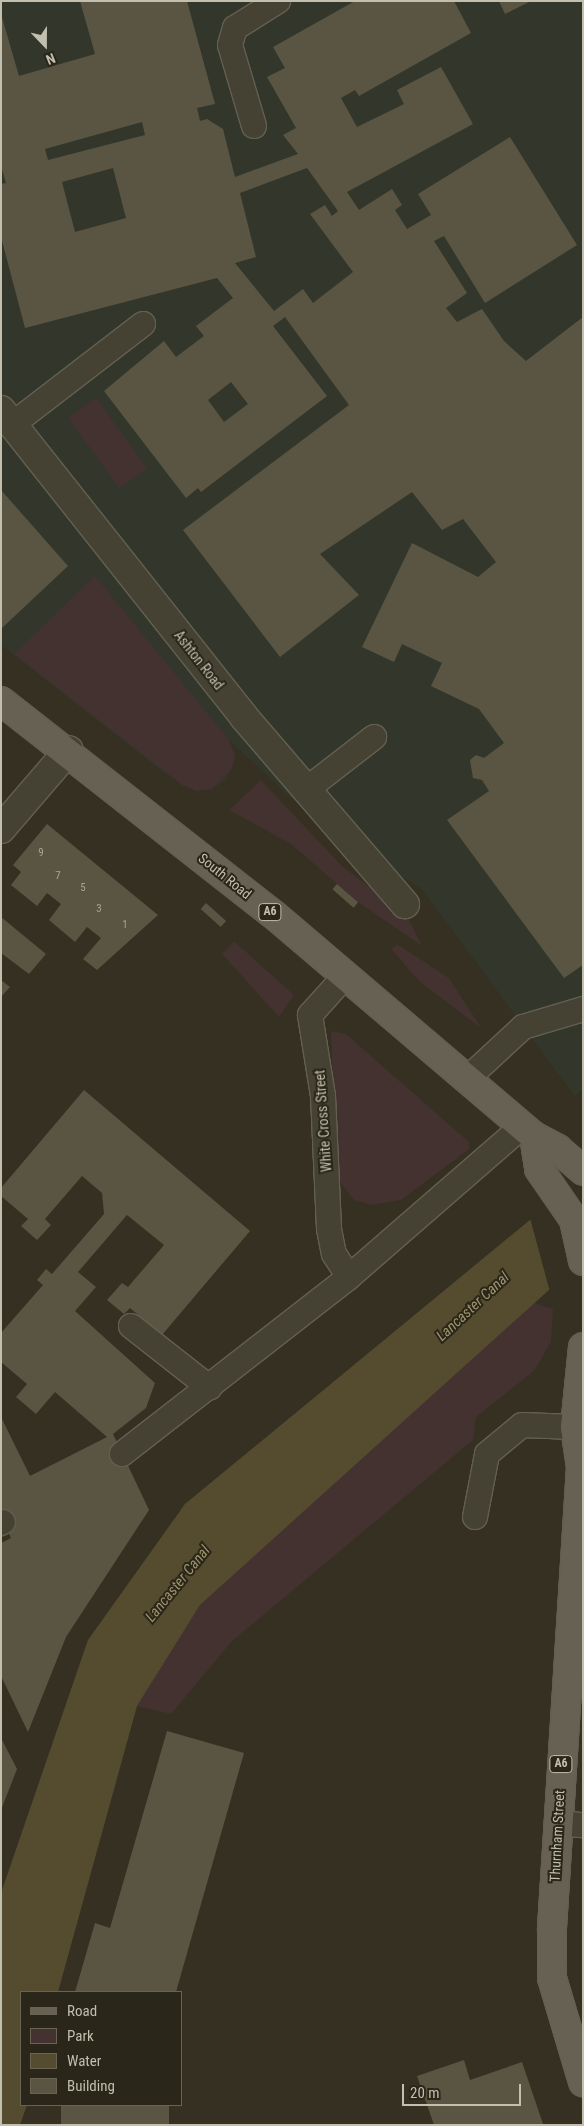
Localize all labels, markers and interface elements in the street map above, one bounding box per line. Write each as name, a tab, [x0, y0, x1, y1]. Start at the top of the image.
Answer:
north arrow	[20, 20, 70, 70]
text: N	[44, 50, 58, 68]
street label: Ashton Road	[171, 627, 227, 693]
house number: 9	[38, 846, 44, 860]
street label: South Road	[195, 850, 255, 902]
house number: 7	[55, 869, 61, 883]
house number: 5	[80, 881, 86, 895]
house number: 3	[96, 902, 102, 916]
road number: A6	[258, 902, 282, 922]
house number: 1	[122, 918, 128, 932]
street label: White Cross Street	[311, 1069, 335, 1173]
water label: Lancaster Canal	[433, 1269, 513, 1345]
water label: Lancaster Canal	[142, 1542, 214, 1626]
road number: A6	[548, 1755, 574, 1774]
street label: Thurnham Street	[546, 1790, 568, 1882]
legend	[20, 1991, 182, 2106]
text: Road	[67, 2002, 97, 2020]
text: Park	[67, 2027, 94, 2045]
text: Water	[67, 2052, 101, 2070]
scale bar	[404, 2074, 523, 2106]
text: Building	[67, 2077, 115, 2095]
text: 20 m	[410, 2084, 440, 2102]

